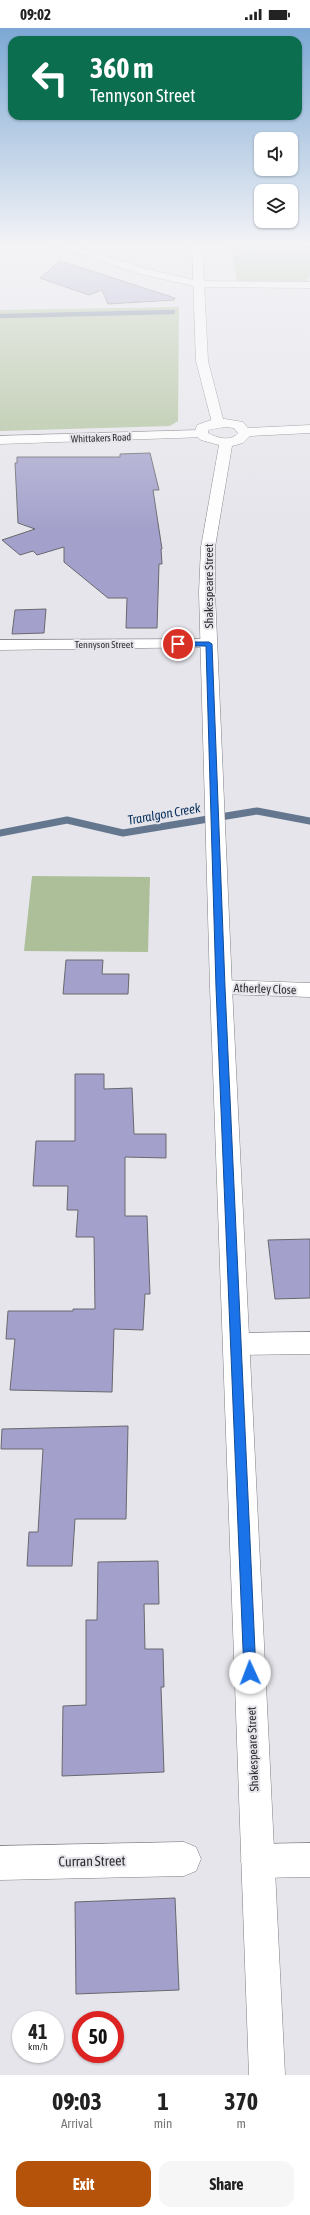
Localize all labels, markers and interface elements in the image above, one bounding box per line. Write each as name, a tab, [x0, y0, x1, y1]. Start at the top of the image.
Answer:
text: 09:02	[20, 6, 51, 23]
icon: left	[24, 52, 76, 104]
text: 360 m	[90, 52, 153, 84]
text: Tennyson Street	[90, 85, 195, 106]
map controls	[254, 132, 298, 228]
button: sound	[254, 132, 298, 176]
button: layers	[254, 184, 298, 228]
street label: Whittakers Road	[71, 431, 132, 445]
street label: Shakespeare Street	[202, 543, 216, 628]
pin	[161, 627, 195, 661]
icon: arrive	[167, 633, 189, 655]
street label: Tennyson Street	[75, 639, 133, 650]
water label: Traralgon Creek	[126, 800, 202, 828]
street label: Atherley Close	[233, 981, 297, 997]
position arrow	[229, 1652, 271, 1694]
street label: Shakespeare Street	[245, 1706, 261, 1792]
street label: Curran Street	[58, 1852, 126, 1870]
speed limit sign: 50	[72, 2011, 124, 2063]
text: 41	[29, 2020, 47, 2043]
text: km/h	[28, 2041, 48, 2052]
text: 09:03	[52, 2088, 102, 2115]
text: 1	[157, 2088, 169, 2115]
text: 370	[224, 2088, 258, 2115]
text: Arrival	[61, 2116, 93, 2131]
text: min	[154, 2116, 172, 2131]
text: m	[236, 2116, 246, 2131]
button: Exit	[16, 2161, 151, 2207]
button: Share	[159, 2161, 294, 2207]

